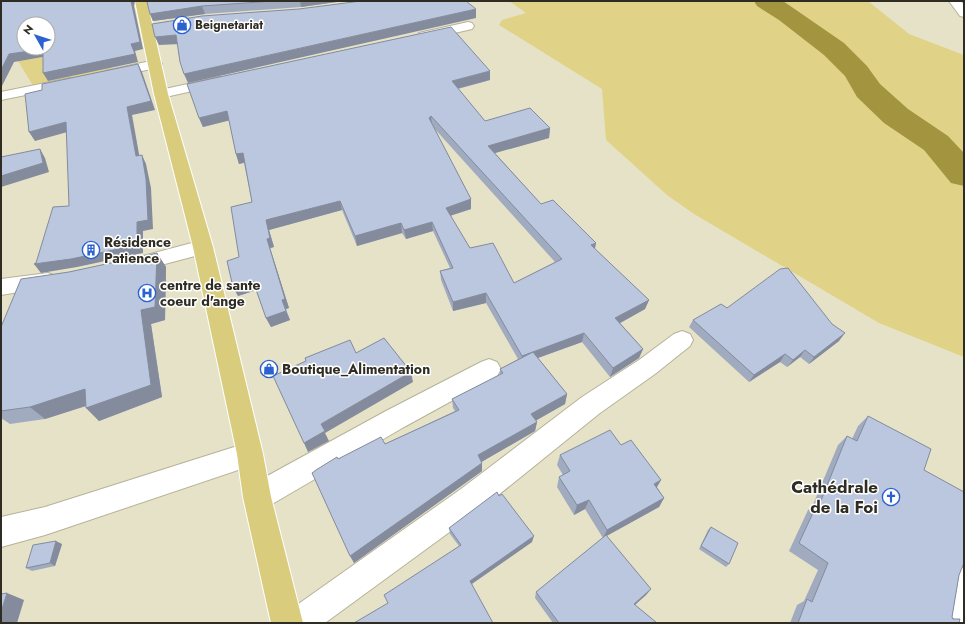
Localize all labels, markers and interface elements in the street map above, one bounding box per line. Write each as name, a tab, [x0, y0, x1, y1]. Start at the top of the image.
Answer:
shop icon: Beignetariat	[172, 15, 192, 35]
north arrow	[16, 16, 56, 56]
place label: Beignetariat	[195, 16, 263, 34]
text: N	[19, 21, 37, 38]
place label: Résidence Patience	[104, 232, 171, 268]
building icon: Résidence Patience	[81, 240, 101, 260]
place label: centre de sante coeur d'ange	[160, 275, 261, 311]
hospital icon: centre de sante coeur d'ange	[137, 283, 157, 303]
shop icon: Boutique_Alimentation	[259, 359, 279, 379]
place label: Boutique_Alimentation	[282, 359, 430, 379]
place label: Cathédrale de la Foi	[791, 475, 878, 519]
church icon: Cathédrale de la Foi	[881, 487, 901, 507]

